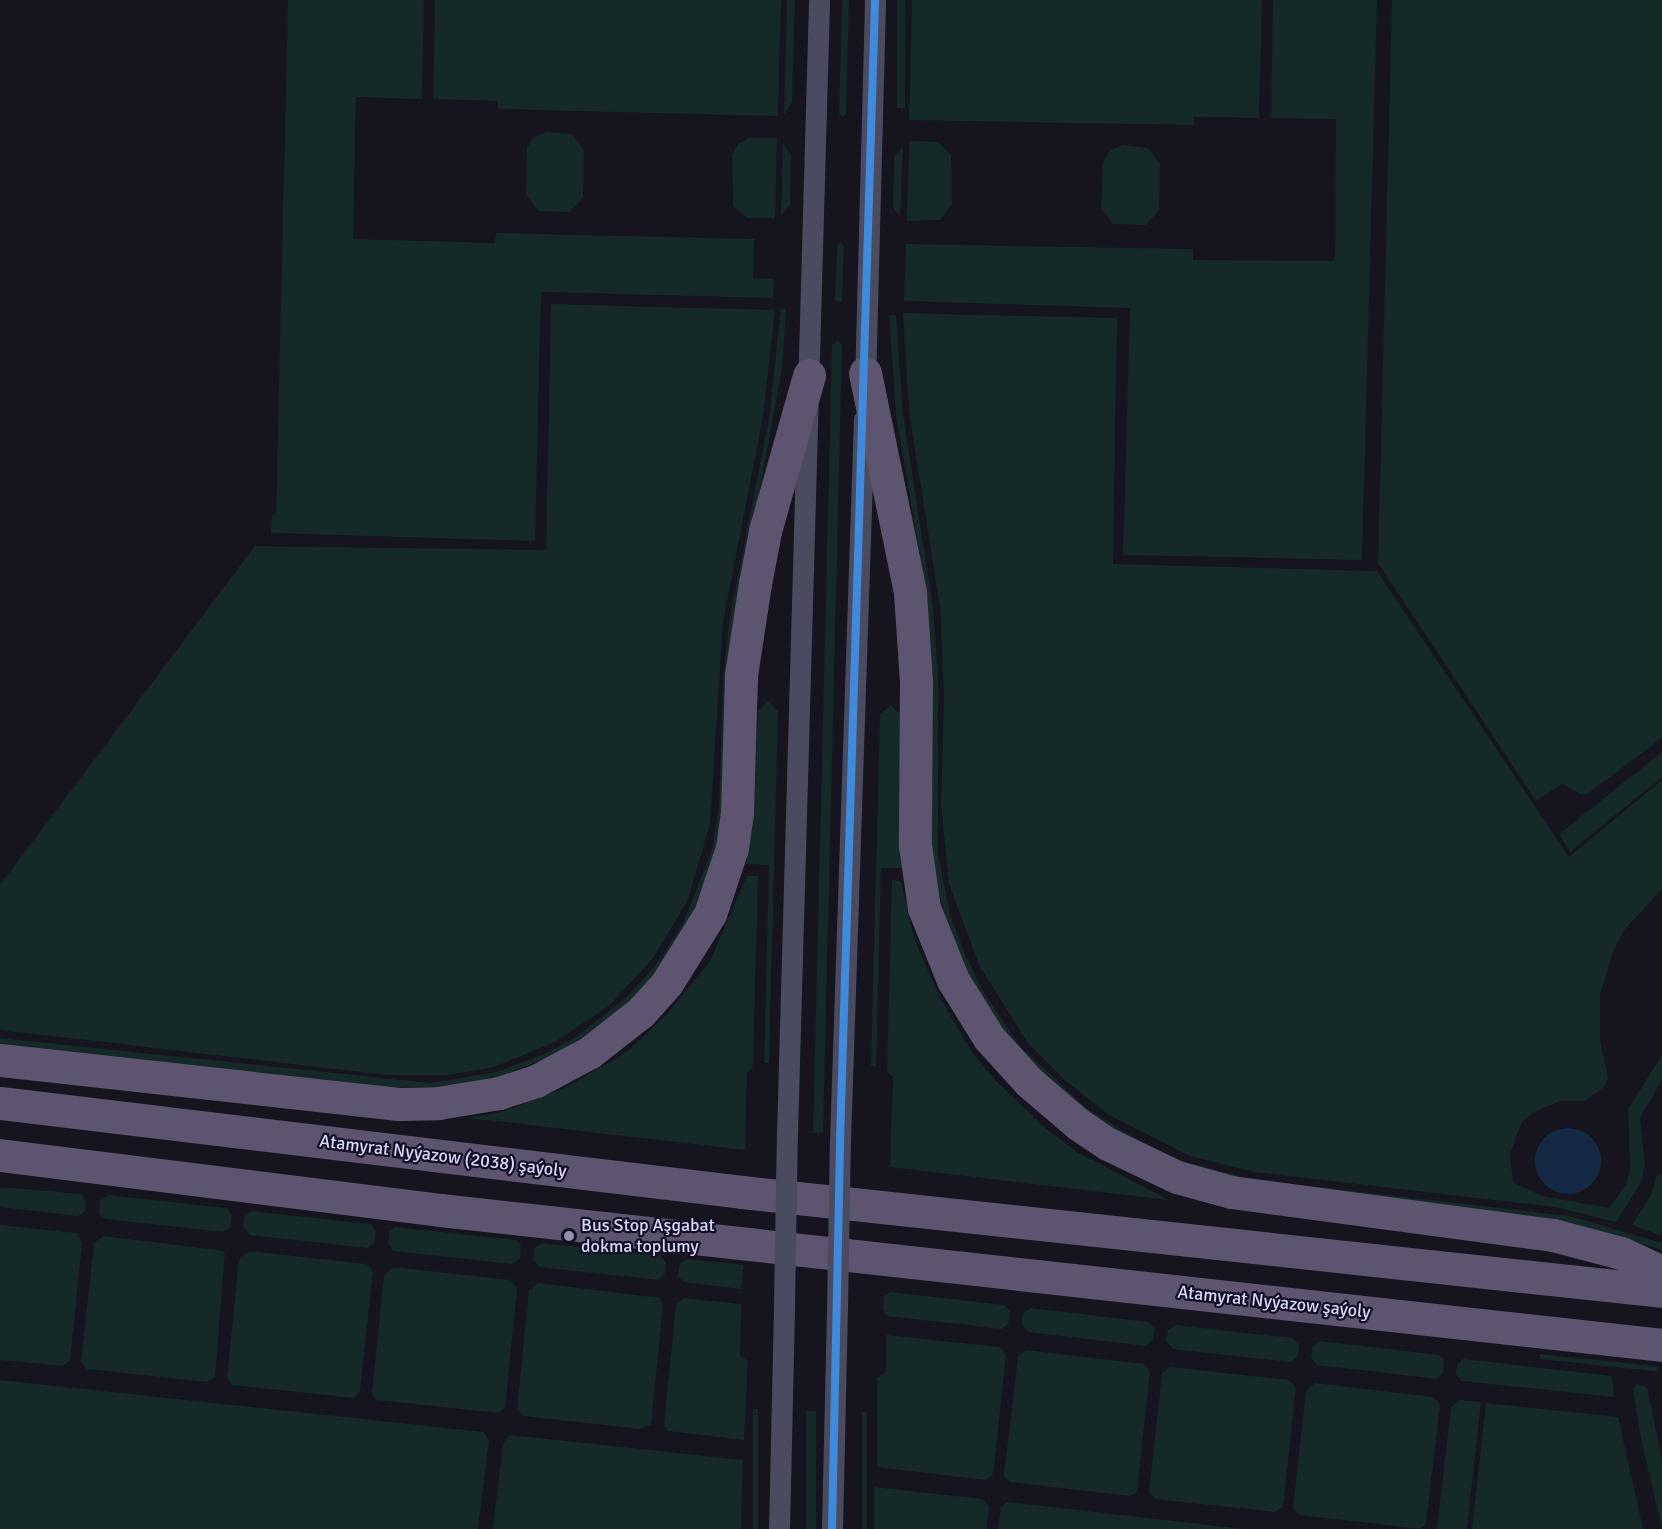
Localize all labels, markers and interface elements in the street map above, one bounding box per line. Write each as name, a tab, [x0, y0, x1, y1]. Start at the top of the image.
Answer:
street label: Atamyrat Nyýazow (2038) şaýoly	[318, 1130, 568, 1182]
place label: Bus Stop Aşgabat dokma toplumy	[581, 1215, 715, 1258]
marker: Bus Stop Aşgabat dokma toplumy	[562, 1229, 576, 1243]
street label: Atamyrat Nyýazow şaýoly	[1176, 1281, 1372, 1323]

